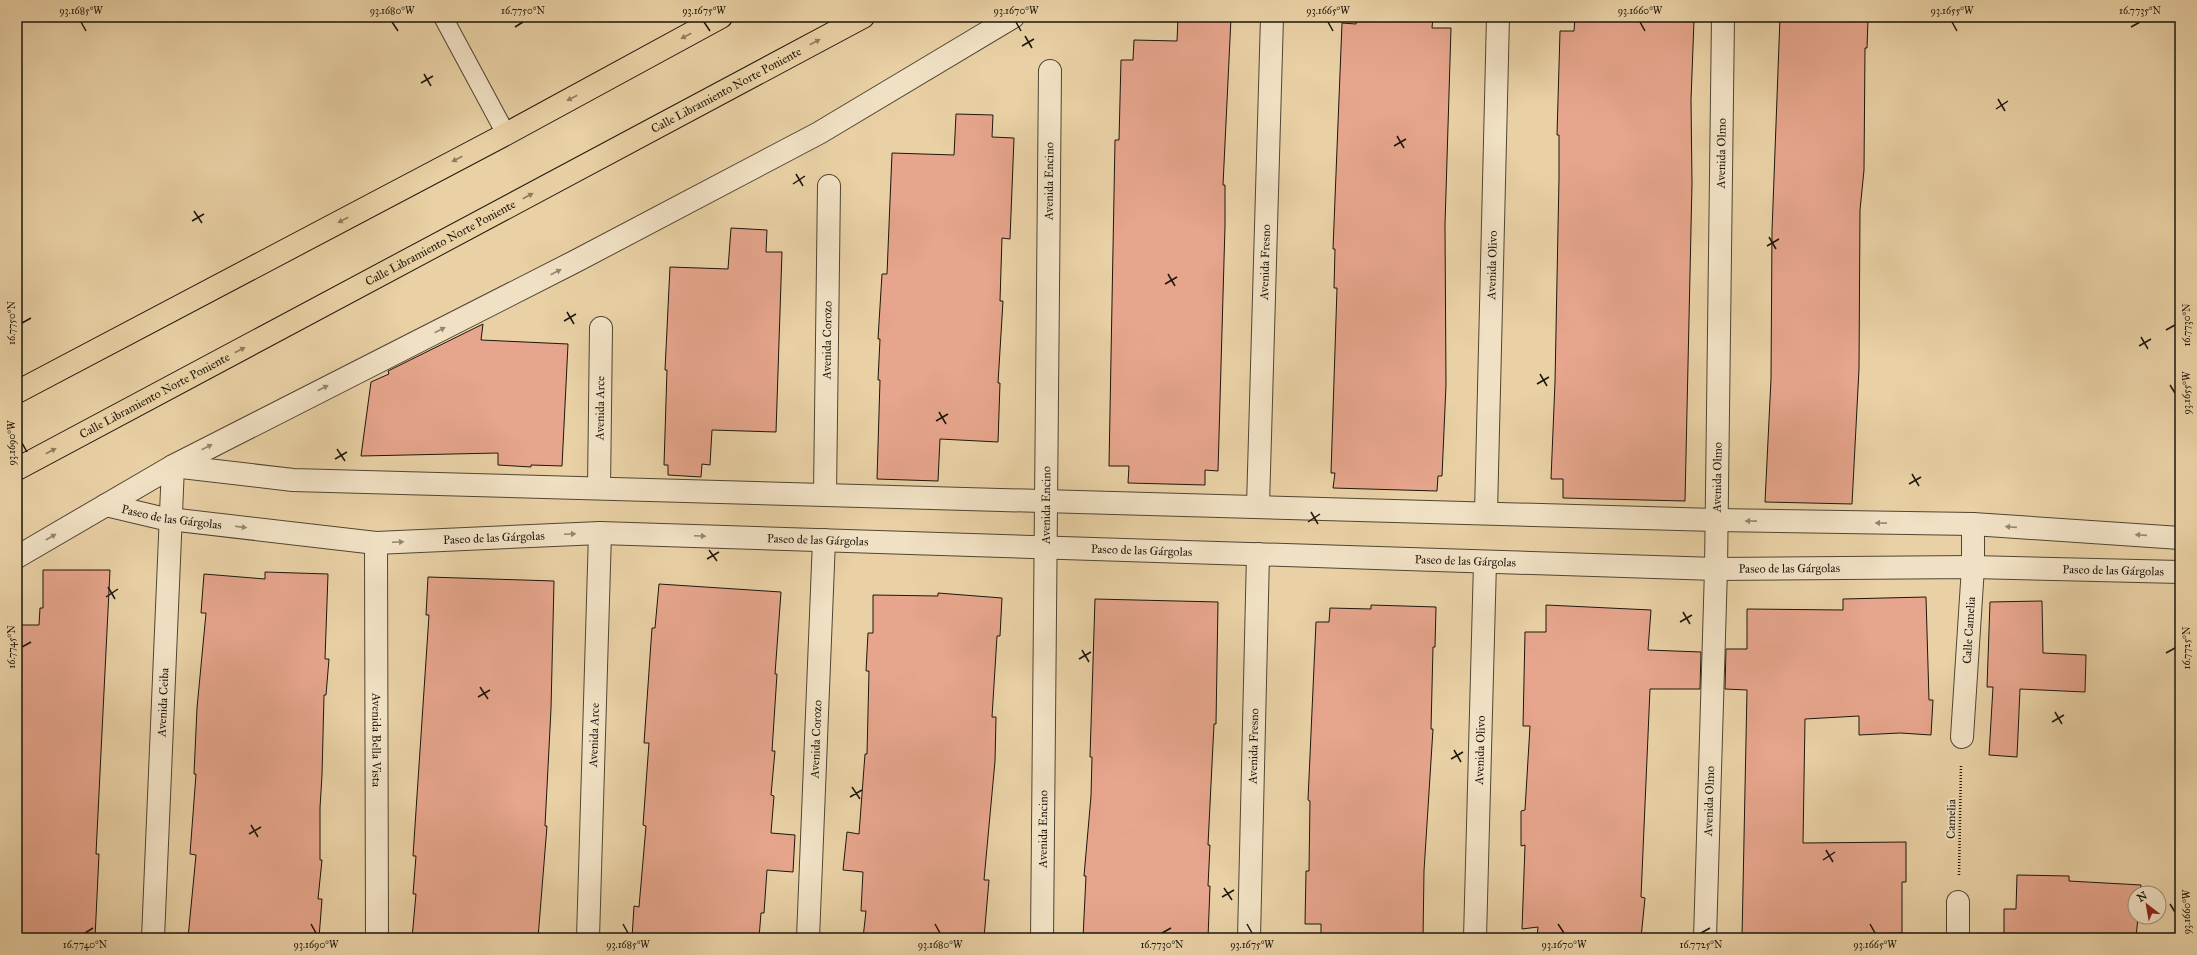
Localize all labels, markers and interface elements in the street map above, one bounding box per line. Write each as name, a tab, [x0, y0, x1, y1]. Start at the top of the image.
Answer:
text: 93.1685°W	[59, 5, 103, 17]
text: 93.1680°W	[370, 5, 415, 17]
text: 16.7750°N	[501, 5, 545, 17]
text: 93.1675°W	[682, 5, 726, 17]
text: 93.1670°W	[994, 5, 1039, 17]
text: 93.1665°W	[1306, 5, 1350, 17]
text: 93.1660°W	[1618, 5, 1663, 17]
text: 93.1655°W	[1931, 5, 1974, 17]
text: 16.7735°N	[2119, 5, 2161, 17]
one-way arrow	[680, 32, 692, 39]
one-way arrow	[809, 39, 821, 46]
street label: Calle Libramiento Norte Poniente	[649, 44, 804, 136]
one-way arrow	[566, 94, 578, 101]
street label: Avenida Olmo	[1714, 118, 1729, 189]
street label: Avenida Encino	[1042, 142, 1056, 221]
one-way arrow	[452, 156, 463, 162]
one-way arrow	[522, 193, 534, 199]
street label: Calle Libramiento Norte Poniente	[363, 197, 518, 289]
one-way arrow	[337, 217, 348, 223]
street label: Avenida Fresno	[1257, 224, 1273, 301]
street label: Avenida Olivo	[1484, 230, 1500, 301]
one-way arrow	[550, 269, 562, 275]
text: 16.7750°N	[6, 301, 18, 345]
street label: Avenida Corozo	[819, 301, 835, 380]
text: 16.7730°N	[2181, 303, 2193, 347]
one-way arrow	[434, 327, 445, 333]
one-way arrow	[234, 346, 246, 353]
street label: Calle Libramiento Norte Poniente	[77, 350, 232, 441]
text: 93.1655°W	[2181, 371, 2193, 414]
street label: Avenida Arce	[593, 376, 607, 441]
one-way arrow	[318, 385, 329, 392]
text: 93.1690°W	[6, 420, 18, 465]
street label: Avenida Olmo	[1710, 442, 1725, 513]
one-way arrow	[202, 444, 213, 450]
one-way arrow	[46, 447, 57, 454]
street label: Avenida Encino	[1039, 466, 1053, 545]
street label: Paseo de las Gárgolas	[120, 502, 223, 532]
one-way arrow	[1744, 518, 1757, 524]
one-way arrow	[1874, 520, 1887, 526]
one-way arrow	[2005, 523, 2017, 530]
one-way arrow	[235, 524, 247, 530]
street label: Paseo de las Gárgolas	[443, 528, 545, 547]
one-way arrow	[564, 531, 576, 538]
street label: Paseo de las Gárgolas	[767, 531, 869, 549]
one-way arrow	[2135, 532, 2147, 539]
one-way arrow	[694, 533, 707, 539]
one-way arrow	[45, 534, 57, 541]
one-way arrow	[392, 539, 405, 545]
street label: Paseo de las Gárgolas	[1091, 542, 1193, 560]
street label: Paseo de las Gárgolas	[1414, 552, 1516, 570]
street label: Paseo de las Gárgolas	[1738, 561, 1840, 576]
street label: Paseo de las Gárgolas	[2062, 562, 2164, 579]
street label: Calle Camelia	[1960, 595, 1978, 664]
text: 16.7745°N	[6, 625, 18, 669]
text: 16.7725°N	[2181, 626, 2193, 669]
street label: Avenida Ceiba	[154, 667, 171, 738]
street label: Avenida Bella Vista	[369, 692, 384, 788]
street label: Avenida Corozo	[807, 700, 825, 780]
street label: Avenida Arce	[586, 703, 602, 768]
street label: Avenida Fresno	[1246, 708, 1261, 785]
street label: Avenida Olivo	[1472, 715, 1488, 786]
street label: Avenida Olmo	[1701, 766, 1717, 837]
street label: Avenida Encino	[1036, 790, 1050, 869]
street label: Camelia	[1944, 798, 1958, 839]
north arrow	[2127, 885, 2167, 925]
text: N	[2135, 889, 2150, 905]
text: 93.1660°W	[2181, 889, 2193, 934]
text: 16.7740°N	[63, 939, 108, 951]
text: 93.1690°W	[294, 939, 339, 951]
text: 93.1685°W	[606, 939, 650, 951]
text: 93.1680°W	[918, 939, 963, 951]
text: 16.7730°N	[1140, 939, 1184, 951]
text: 93.1675°W	[1230, 939, 1274, 951]
text: 93.1670°W	[1542, 939, 1587, 951]
text: 16.7725°N	[1680, 939, 1723, 951]
text: 93.1665°W	[1853, 939, 1897, 951]

